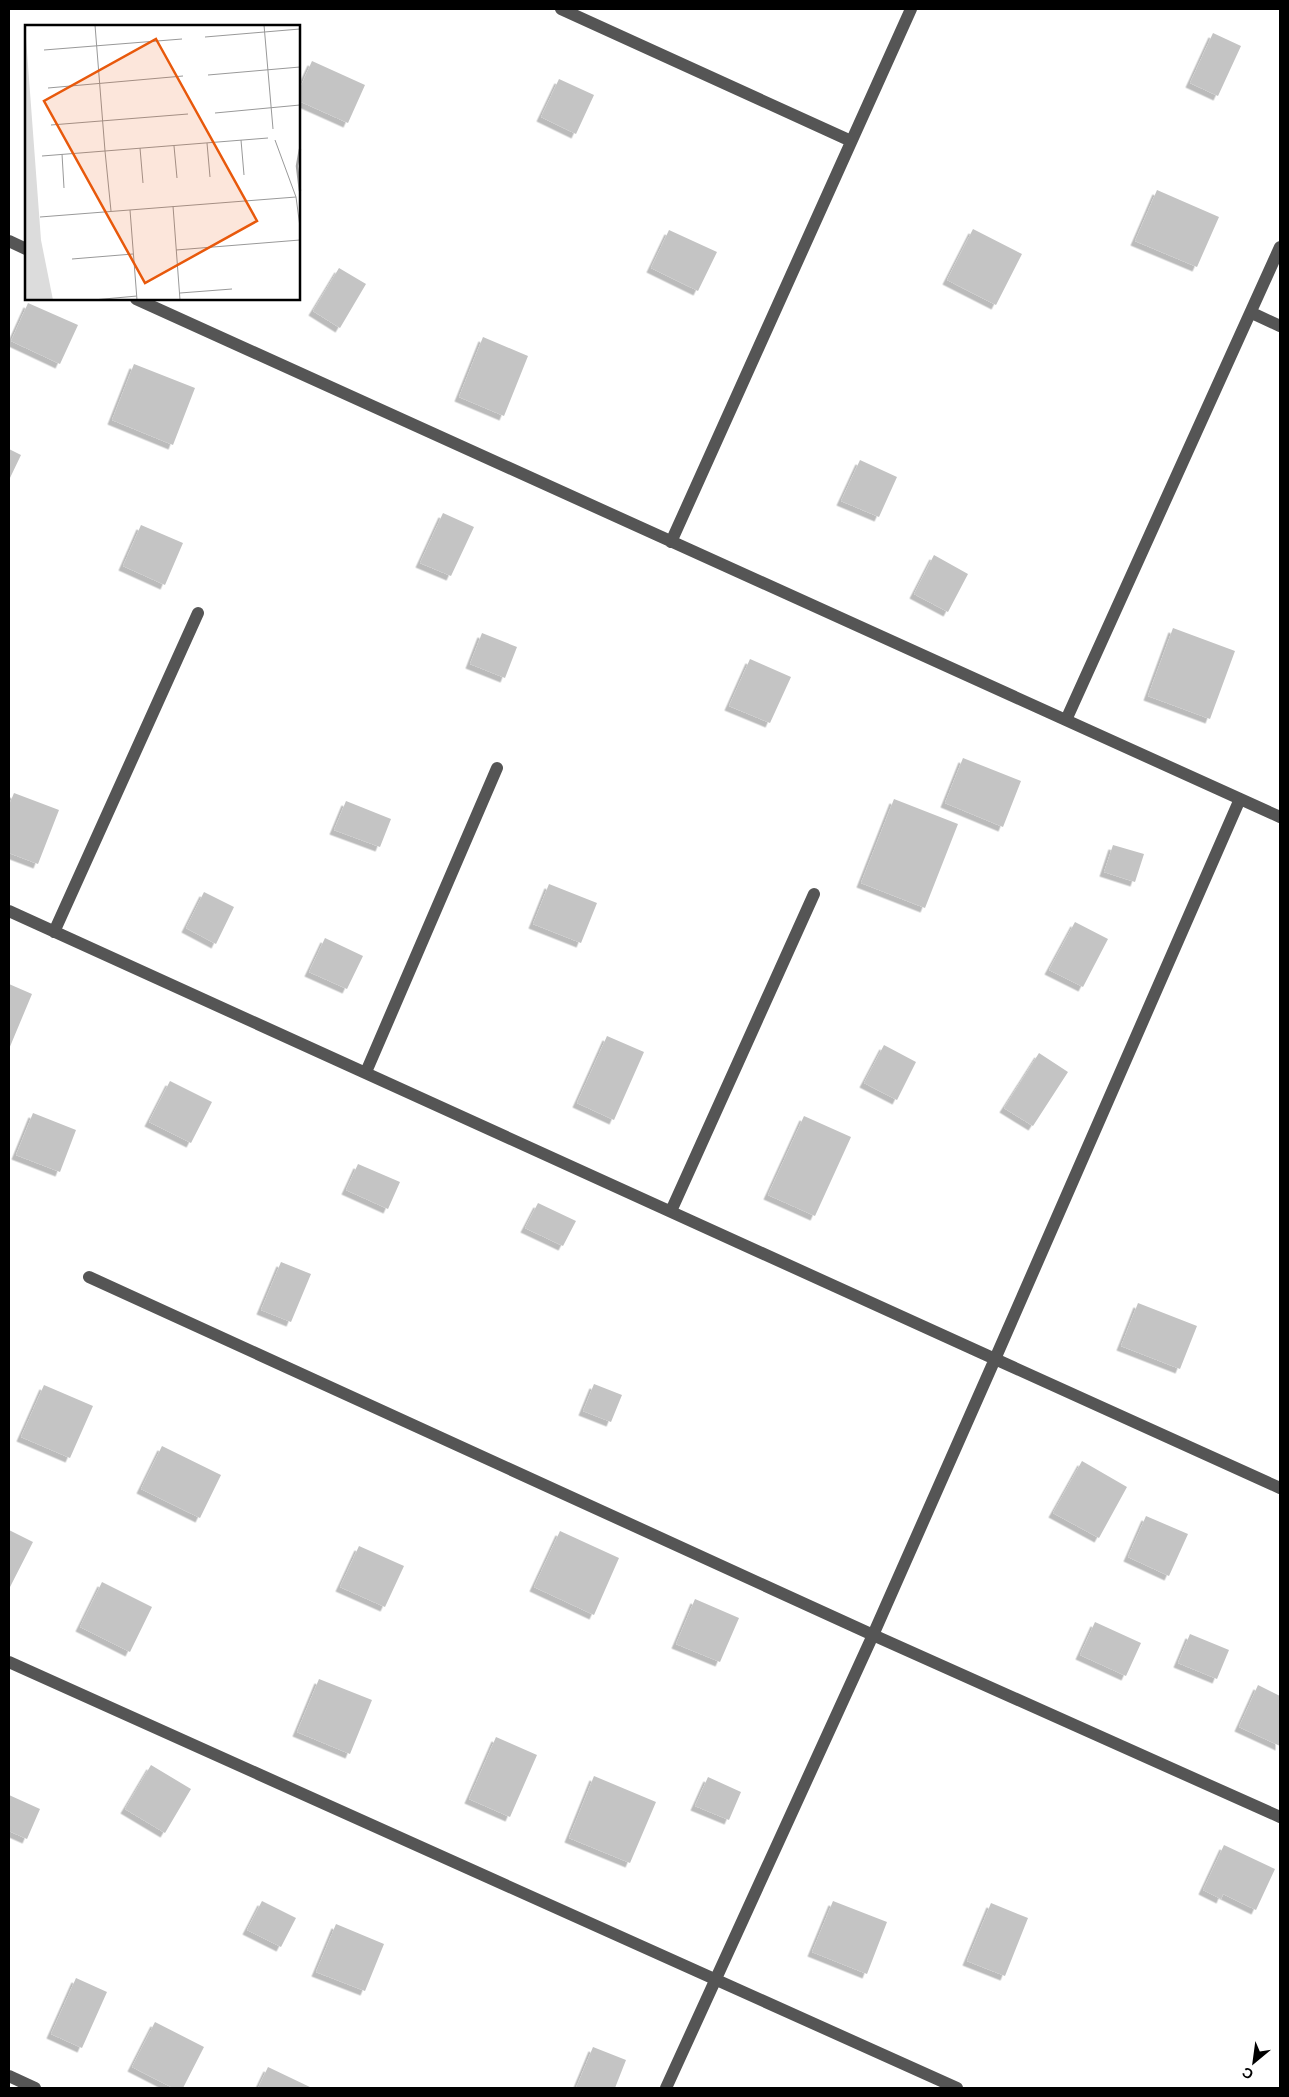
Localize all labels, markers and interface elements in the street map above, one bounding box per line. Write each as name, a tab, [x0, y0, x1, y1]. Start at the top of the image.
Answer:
inset map	[25, 25, 300, 300]
north arrow	[1229, 2037, 1279, 2087]
text: С	[1239, 2064, 1256, 2084]

